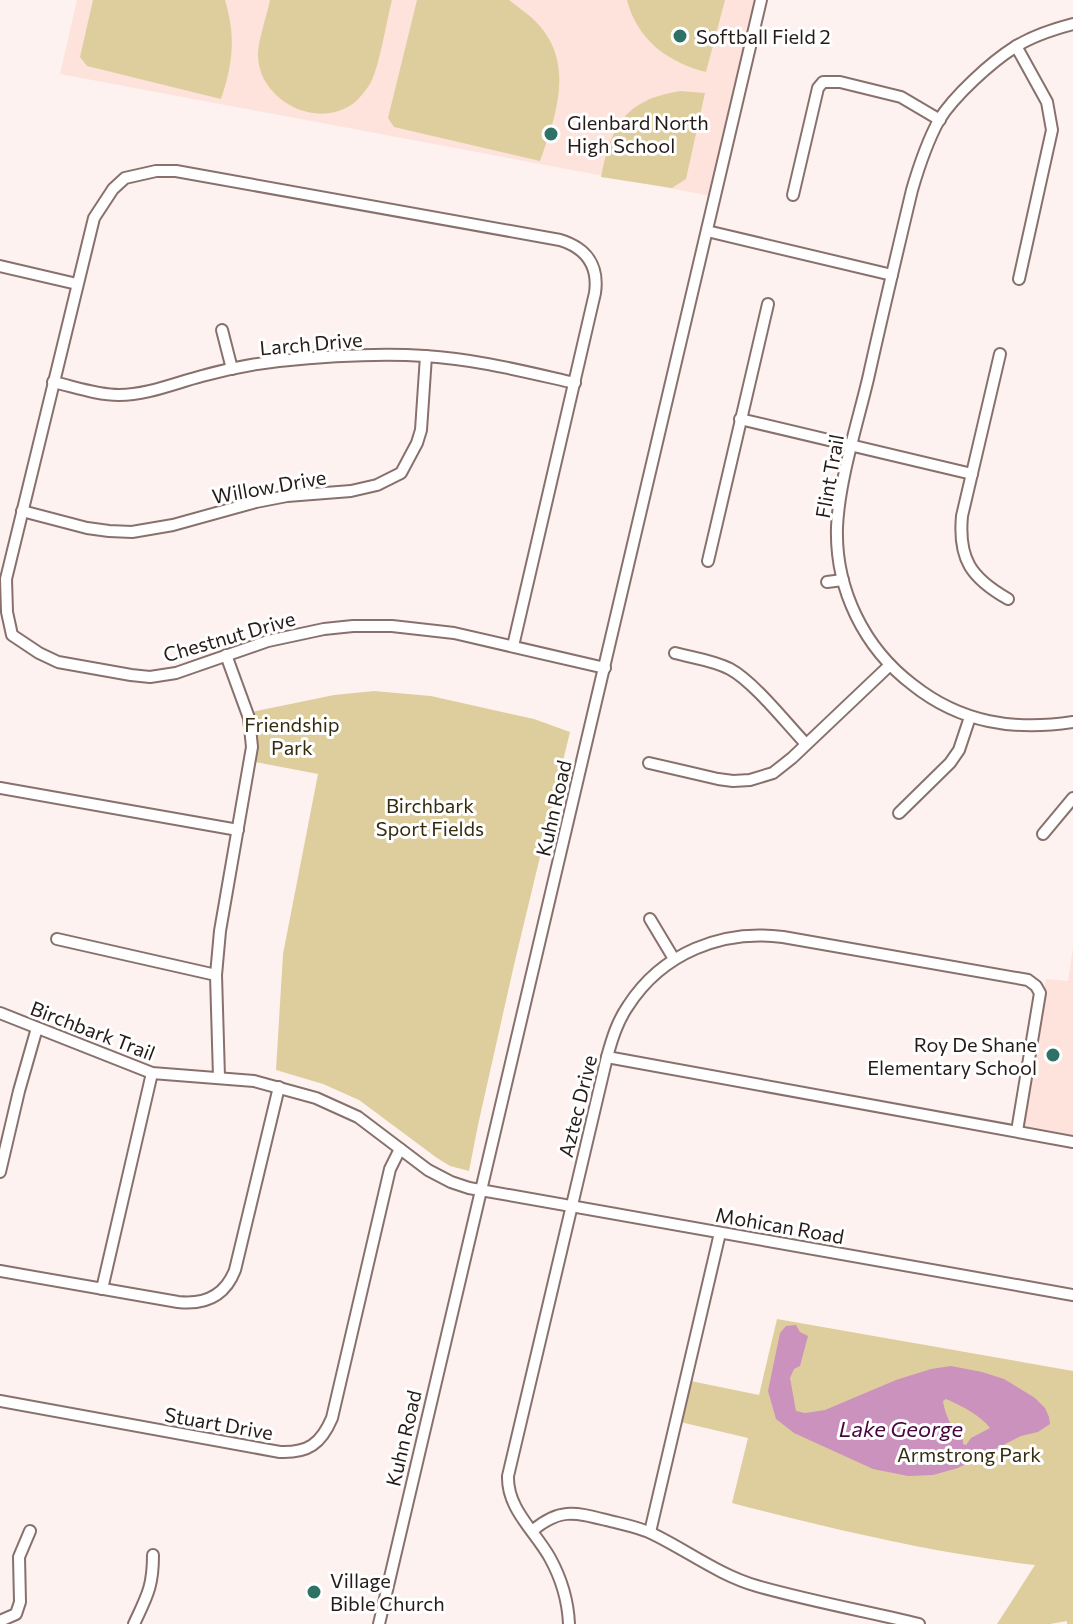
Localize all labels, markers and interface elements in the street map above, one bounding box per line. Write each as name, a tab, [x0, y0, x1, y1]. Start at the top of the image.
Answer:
place label: Softball Field 2	[696, 24, 831, 48]
marker: Softball Field 2	[671, 27, 689, 45]
place label: Glenbard North High School	[567, 110, 709, 157]
marker: Glenbard North High School	[542, 125, 560, 143]
street label: Larch Drive	[259, 327, 363, 359]
street label: Flint Trail	[810, 432, 848, 520]
street label: Willow Drive	[210, 464, 328, 508]
street label: Chestnut Drive	[160, 606, 298, 666]
park label: Friendship Park	[244, 712, 340, 759]
street label: Kuhn Road	[530, 758, 576, 858]
park label: Birchbark Sport Fields	[376, 793, 484, 840]
street label: Birchbark Trail	[27, 995, 159, 1065]
place label: Roy De Shane Elementary School	[867, 1032, 1037, 1079]
marker: Roy De Shane Elementary School	[1044, 1046, 1062, 1064]
street label: Aztec Drive	[553, 1052, 601, 1160]
street label: Mohican Road	[714, 1202, 846, 1248]
street label: Kuhn Road	[380, 1388, 426, 1488]
street label: Stuart Drive	[163, 1402, 275, 1444]
water label: Lake George	[839, 1415, 964, 1442]
park label: Armstrong Park	[897, 1442, 1041, 1466]
place label: Village Bible Church	[330, 1568, 445, 1615]
marker: Village Bible Church	[305, 1583, 323, 1601]

